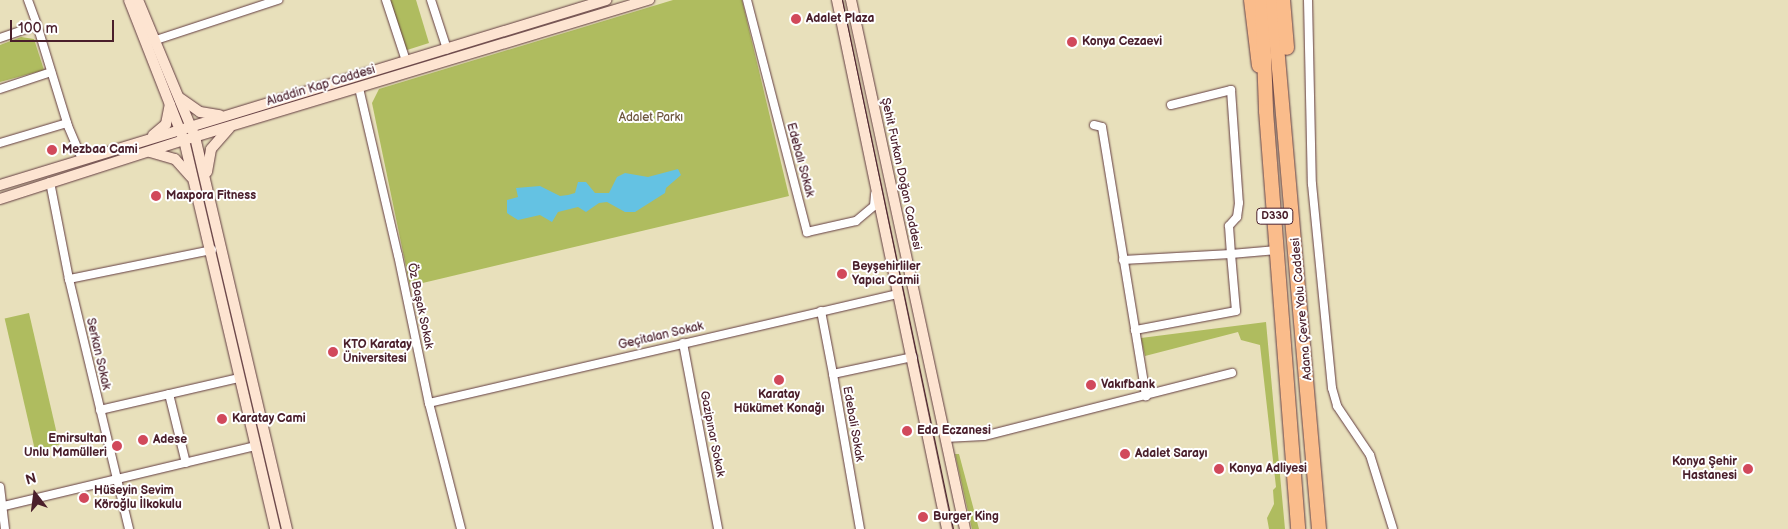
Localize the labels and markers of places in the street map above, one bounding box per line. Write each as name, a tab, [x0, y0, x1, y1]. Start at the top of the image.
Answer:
place label: Adalet Plaza	[806, 12, 874, 26]
marker: Adalet Plaza	[790, 13, 802, 25]
place label: Konya Cezaevi	[1082, 35, 1162, 49]
marker: Konya Cezaevi	[1066, 36, 1078, 48]
place label: Mezbaa Cami	[62, 143, 138, 157]
marker: Mezbaa Cami	[46, 144, 58, 156]
place label: Maxpora Fitness	[166, 189, 256, 203]
marker: Maxpora Fitness	[150, 190, 162, 202]
place label: Beyşehirliler Yapıcı Camii	[852, 260, 921, 288]
marker: Beyşehirliler Yapıcı Camii	[836, 268, 848, 280]
place label: KTO Karatay Üniversitesi	[343, 338, 412, 366]
marker: KTO Karatay Üniversitesi	[327, 346, 339, 358]
marker: Karatay Hükümet Konağı	[773, 374, 785, 386]
place label: Vakıfbank	[1101, 378, 1155, 392]
marker: Vakıfbank	[1085, 379, 1097, 391]
place label: Karatay Hükümet Konağı	[734, 388, 824, 416]
place label: Karatay Cami	[232, 412, 306, 426]
marker: Karatay Cami	[216, 413, 228, 425]
place label: Eda Eczanesi	[917, 424, 991, 438]
marker: Eda Eczanesi	[901, 425, 913, 437]
place label: Emirsultan Unlu Mamülleri	[24, 432, 107, 460]
place label: Adese	[153, 433, 187, 447]
marker: Adese	[137, 434, 149, 446]
marker: Emirsultan Unlu Mamülleri	[111, 440, 123, 452]
place label: Adalet Sarayı	[1135, 447, 1207, 461]
marker: Adalet Sarayı	[1119, 448, 1131, 460]
place label: Konya Şehir Hastanesi	[1672, 455, 1737, 483]
place label: Konya Adliyesi	[1229, 462, 1307, 476]
marker: Konya Şehir Hastanesi	[1741, 462, 1755, 476]
marker: Konya Adliyesi	[1213, 463, 1225, 475]
place label: Hüseyin Sevim Köroğlu İlkokulu	[94, 484, 182, 512]
marker: Hüseyin Sevim Köroğlu İlkokulu	[78, 492, 90, 504]
place label: Burger King	[933, 510, 999, 524]
marker: Burger King	[917, 511, 929, 523]

